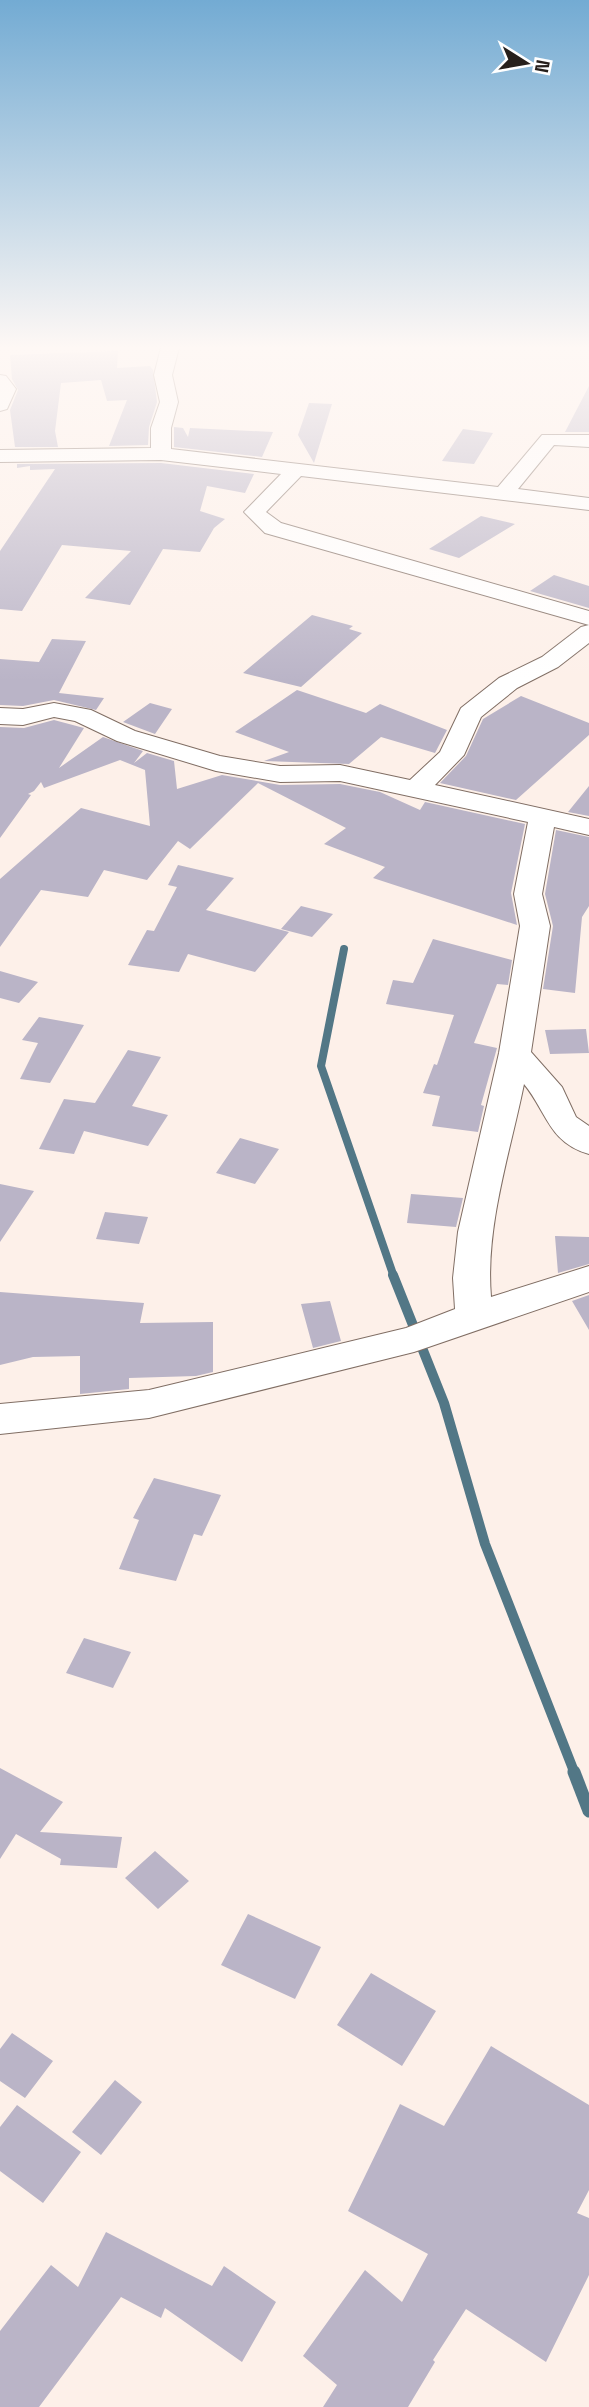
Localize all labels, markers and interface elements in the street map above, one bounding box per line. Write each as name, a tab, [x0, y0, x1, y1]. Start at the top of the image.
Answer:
north arrow	[491, 28, 561, 98]
text: N	[529, 58, 556, 75]

